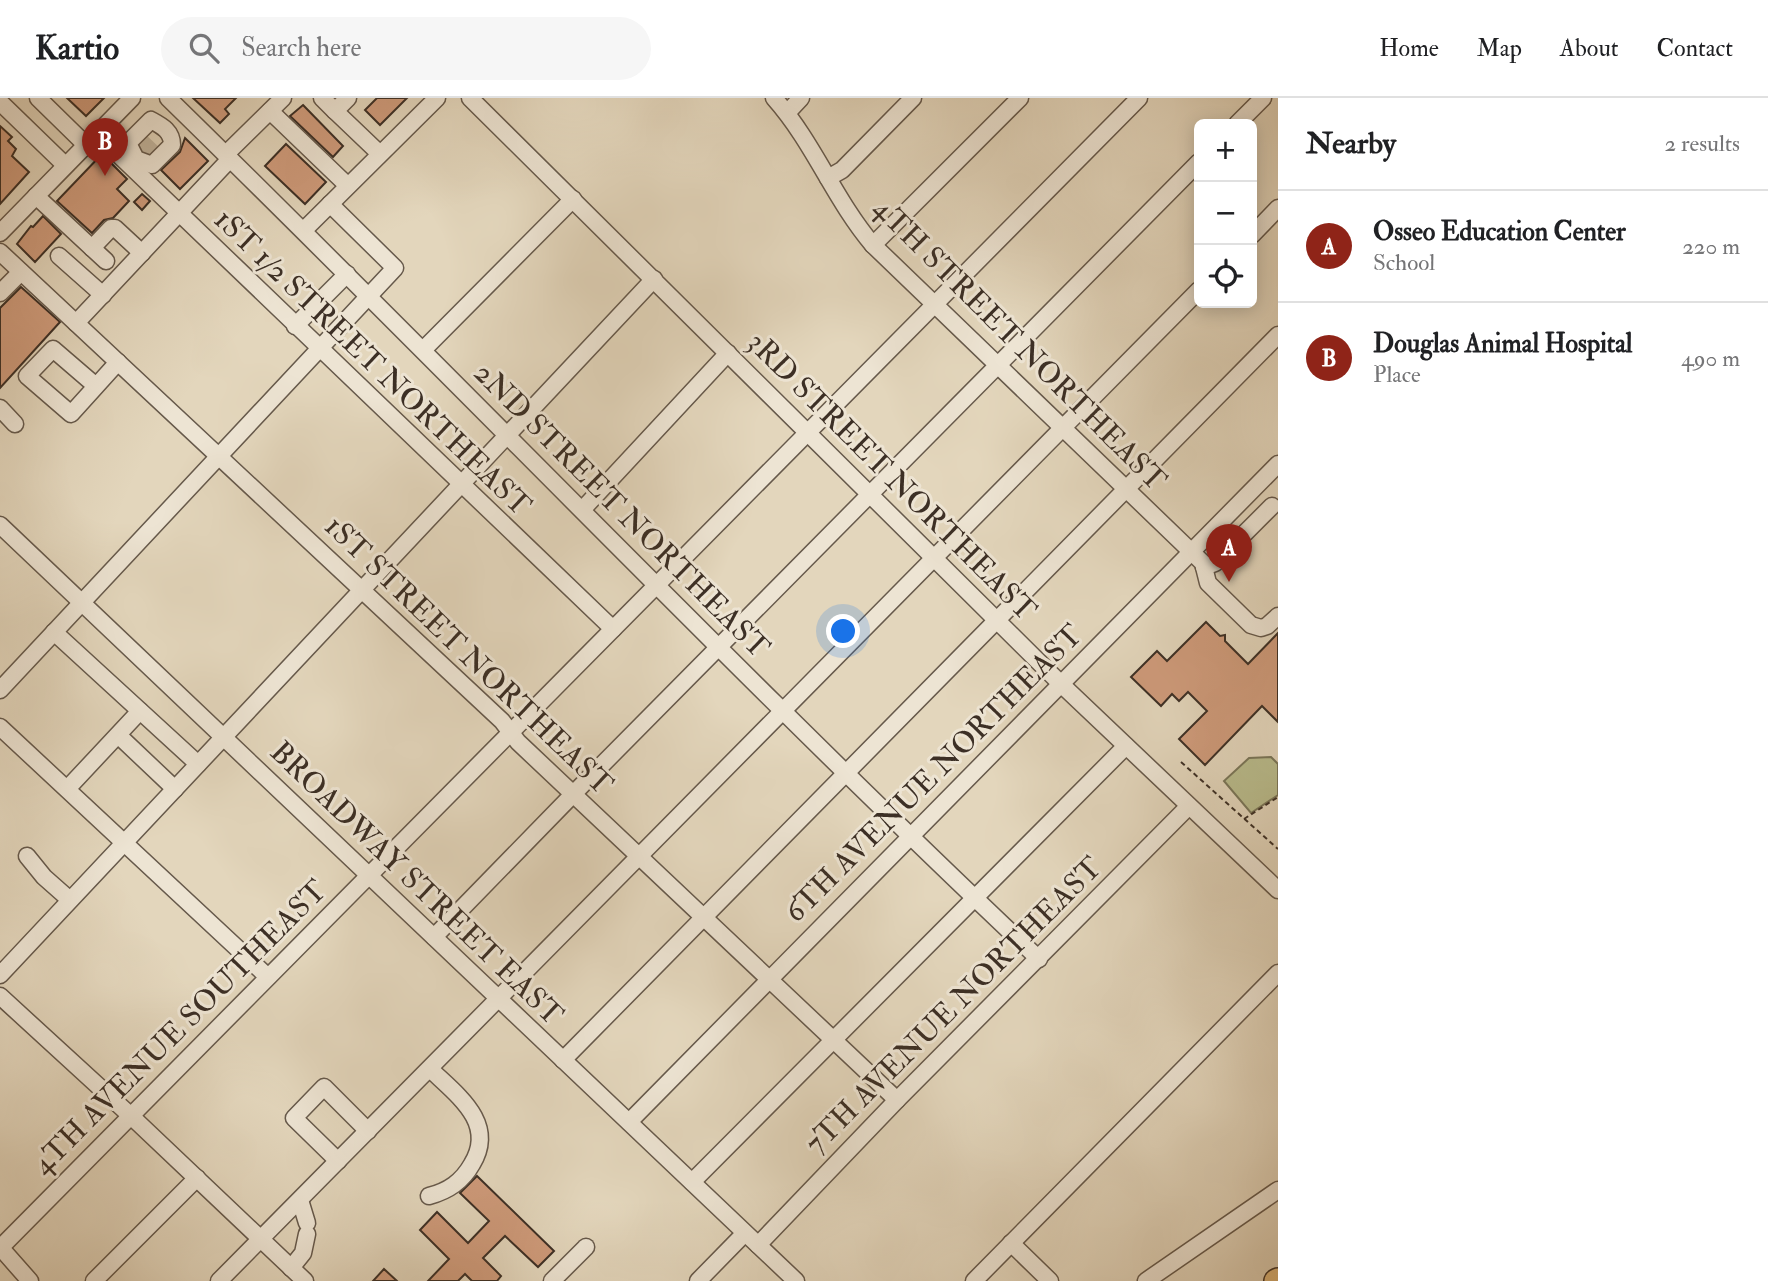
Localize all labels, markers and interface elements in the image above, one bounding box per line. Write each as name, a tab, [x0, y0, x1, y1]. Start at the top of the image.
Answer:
search box	[161, 17, 651, 80]
text: Kartio	[35, 28, 119, 69]
icon: search	[185, 29, 223, 67]
text: Search here	[241, 32, 361, 64]
text: Home	[1379, 33, 1439, 64]
text: Map	[1477, 33, 1522, 64]
text: About	[1560, 33, 1619, 64]
text: Contact	[1657, 33, 1733, 64]
pin: B	[82, 118, 128, 176]
map controls	[1194, 119, 1257, 308]
button: +	[1194, 119, 1257, 182]
text: Nearby	[1306, 125, 1396, 162]
text: 2 results	[1665, 129, 1740, 158]
button: −	[1194, 182, 1257, 245]
street label: 4TH STREET NORTHEAST	[865, 190, 1174, 499]
street label: 1ST 1/2 STREET NORTHEAST	[207, 201, 539, 524]
text: Osseo Education Center	[1373, 216, 1626, 248]
text: A	[1322, 232, 1336, 261]
text: 220 m	[1682, 232, 1740, 261]
button: locate	[1194, 245, 1257, 308]
text: School	[1373, 248, 1435, 277]
street label: 3RD STREET NORTHEAST	[739, 324, 1044, 629]
text: Douglas Animal Hospital	[1373, 328, 1632, 360]
text: B	[1321, 344, 1337, 373]
text: 490 m	[1681, 344, 1740, 373]
street label: 2ND STREET NORTHEAST	[466, 355, 777, 666]
text: Place	[1373, 360, 1421, 389]
street label: 1ST STREET NORTHEAST	[317, 508, 620, 803]
pin: A	[1206, 524, 1252, 582]
your location	[826, 614, 860, 648]
street label: 6TH AVENUE NORTHEAST	[777, 617, 1090, 930]
street label: BROADWAY STREET EAST	[262, 734, 571, 1033]
street label: 7TH AVENUE NORTHEAST	[797, 849, 1110, 1162]
street label: 4TH AVENUE SOUTHEAST	[24, 872, 334, 1182]

